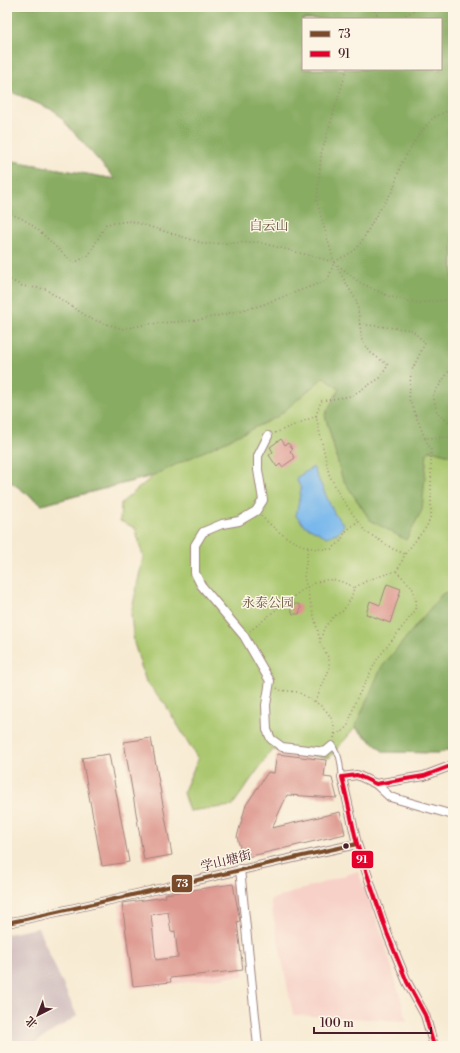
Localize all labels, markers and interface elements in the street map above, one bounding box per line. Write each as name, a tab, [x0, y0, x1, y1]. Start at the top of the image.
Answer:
legend	[302, 18, 442, 70]
text: 73	[338, 27, 351, 42]
text: 91	[338, 47, 351, 62]
park label: 白云山	[249, 218, 289, 234]
park label: 永泰公园	[242, 595, 294, 611]
unlabelled marker	[341, 841, 351, 851]
street label: 学山塘街	[199, 847, 253, 875]
line badge: 91	[351, 850, 374, 869]
text: 91	[356, 853, 369, 867]
line badge: 73	[171, 874, 193, 893]
text: 73	[176, 877, 189, 891]
north arrow	[18, 995, 58, 1035]
scale bar	[314, 1009, 431, 1035]
text: 北	[23, 1013, 41, 1031]
text: 100 m	[320, 1016, 354, 1031]

